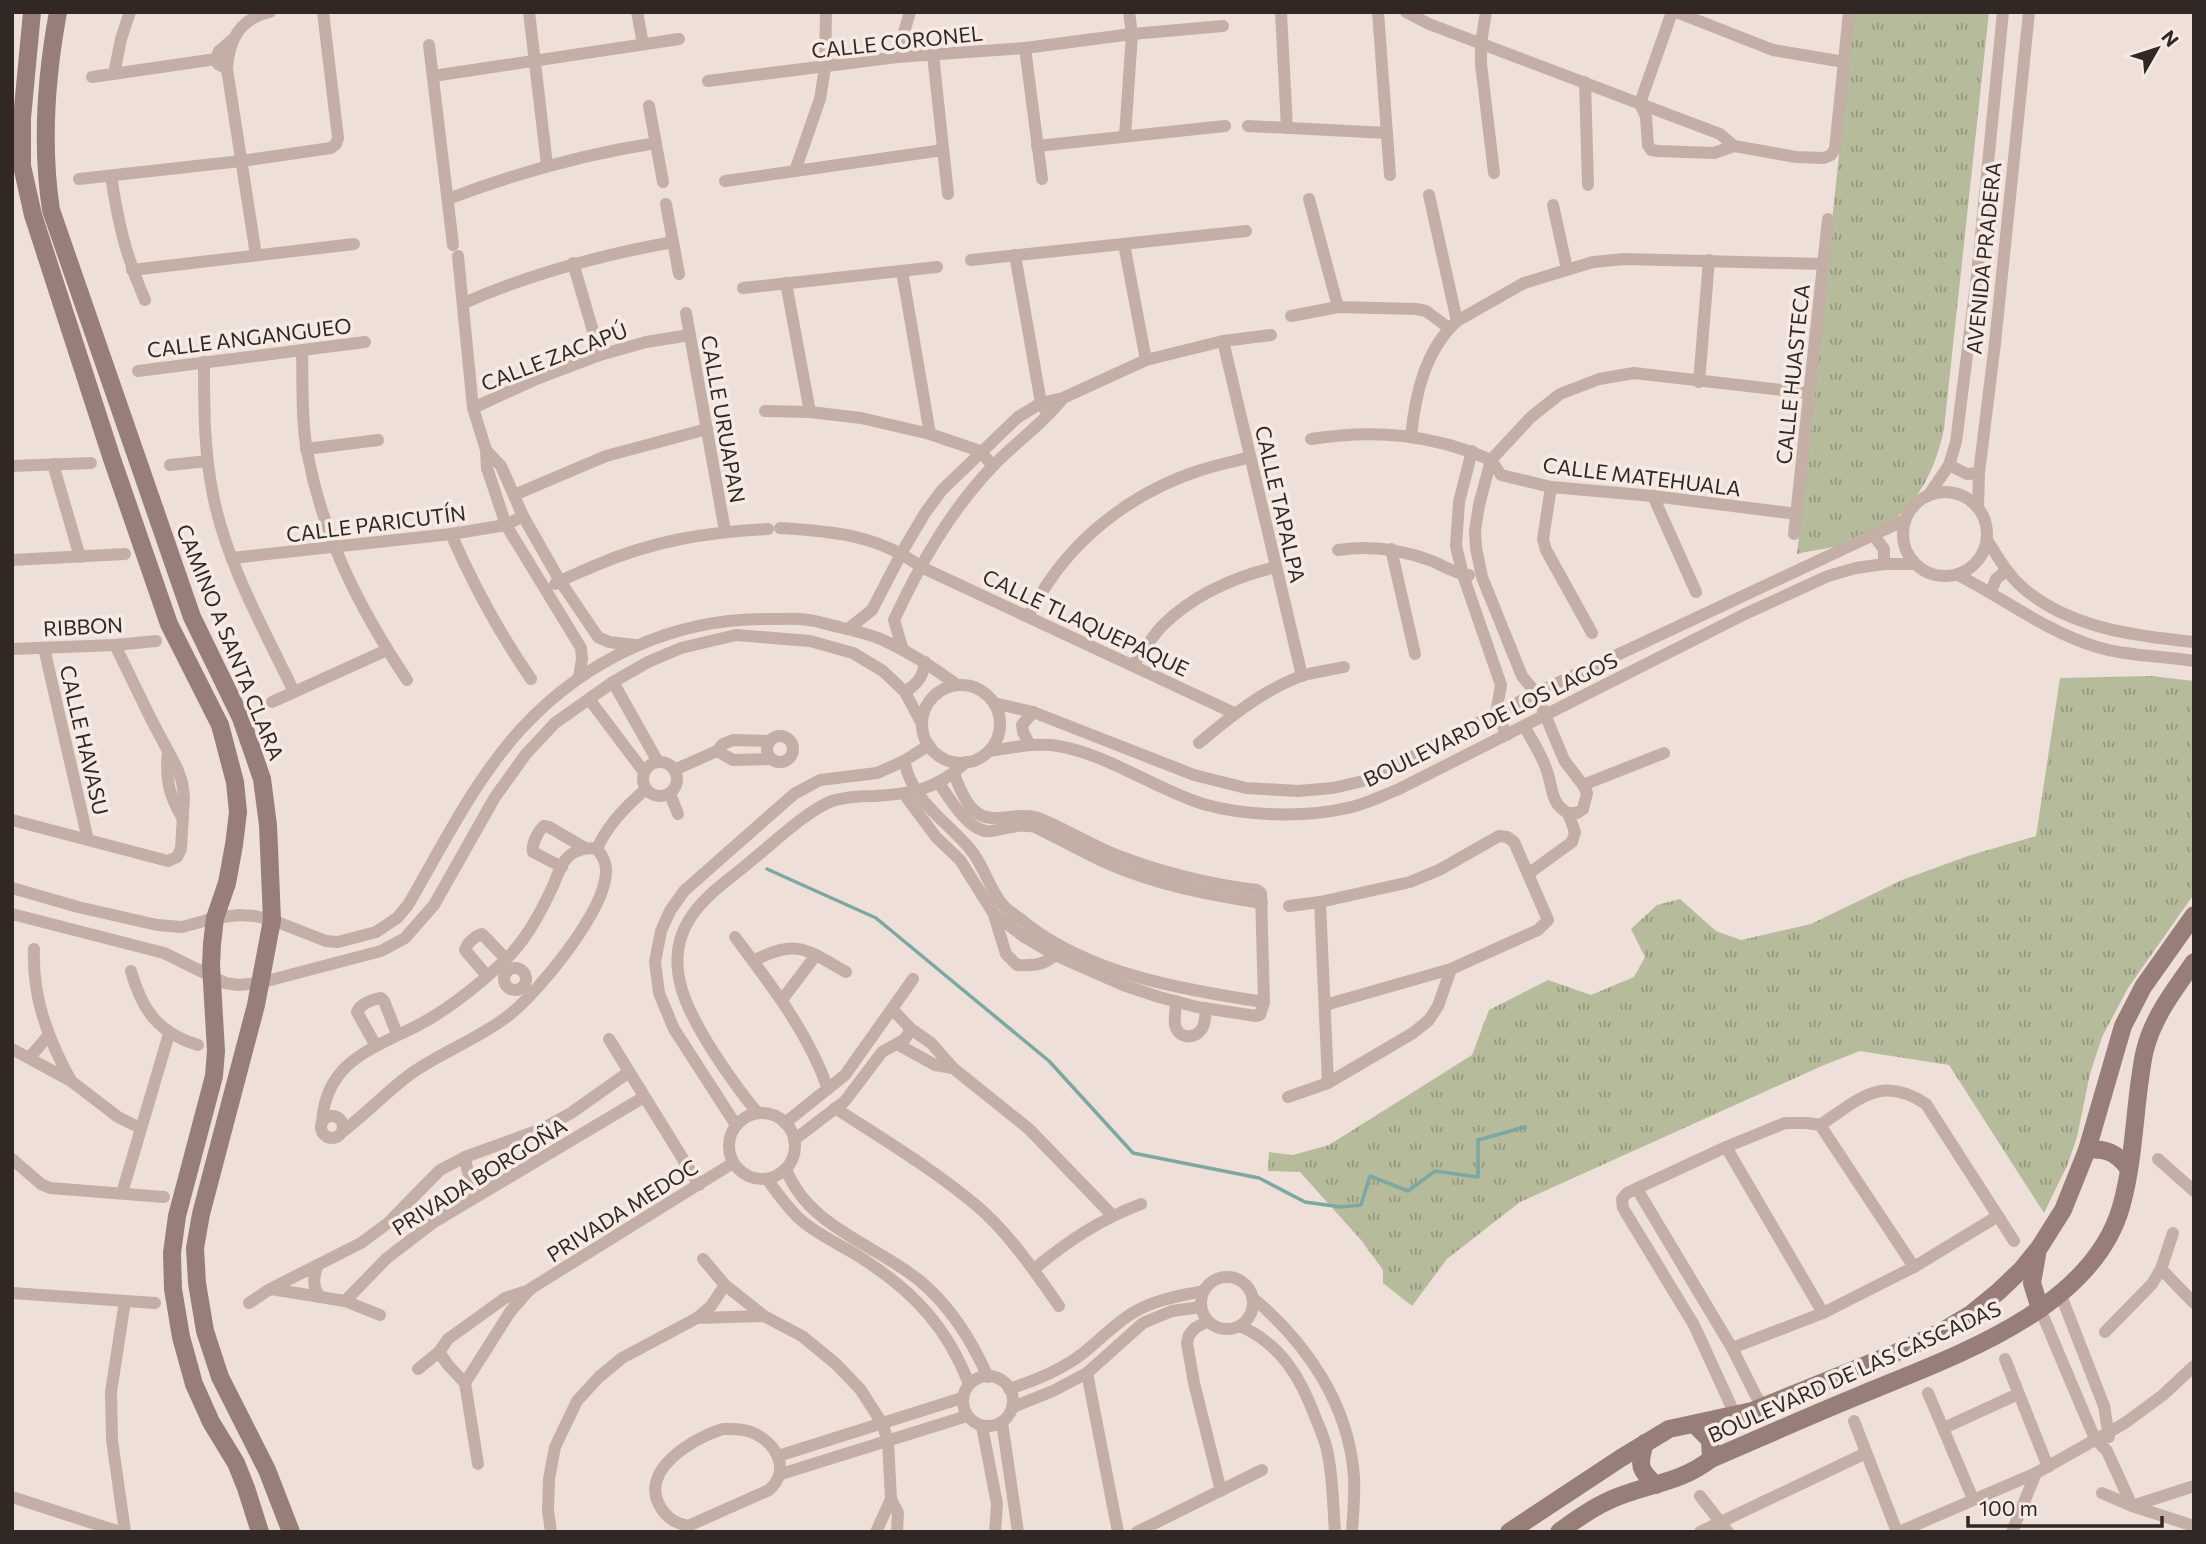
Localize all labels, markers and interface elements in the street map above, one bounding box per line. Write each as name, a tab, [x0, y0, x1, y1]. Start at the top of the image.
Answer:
north arrow	[2122, 14, 2192, 84]
street label: CALLE CORONEL	[810, 20, 984, 62]
text: N	[2157, 25, 2184, 51]
street label: AVENIDA PRADERA	[1960, 161, 2006, 355]
street label: CALLE HUASTECA	[1770, 283, 1814, 465]
street label: CALLE ANGANGUEO	[145, 312, 353, 362]
street label: CALLE ZACAPÚ	[477, 317, 631, 395]
street label: CALLE URUAPAN	[697, 333, 751, 505]
street label: CALLE TAPALPA	[1251, 423, 1311, 585]
street label: CALLE MATEHUALA	[1541, 451, 1743, 501]
street label: CALLE PARICUTÍN	[285, 500, 467, 546]
street label: CAMINO A SANTA CLARA	[172, 520, 290, 764]
street label: CALLE TLAQUEPAQUE	[979, 563, 1193, 681]
street label: RIBBON	[42, 611, 124, 641]
street label: BOULEVARD DE LOS LAGOS	[1359, 647, 1621, 791]
street label: CALLE HAVASU	[56, 663, 114, 817]
street label: PRIVADA BORGOÑA	[387, 1112, 571, 1240]
street label: PRIVADA MEDOC	[542, 1153, 702, 1267]
street label: BOULEVARD DE LAS CASCADAS	[1704, 1295, 2004, 1447]
scale bar	[1968, 1484, 2162, 1528]
text: 100 m	[1979, 1495, 2038, 1520]

